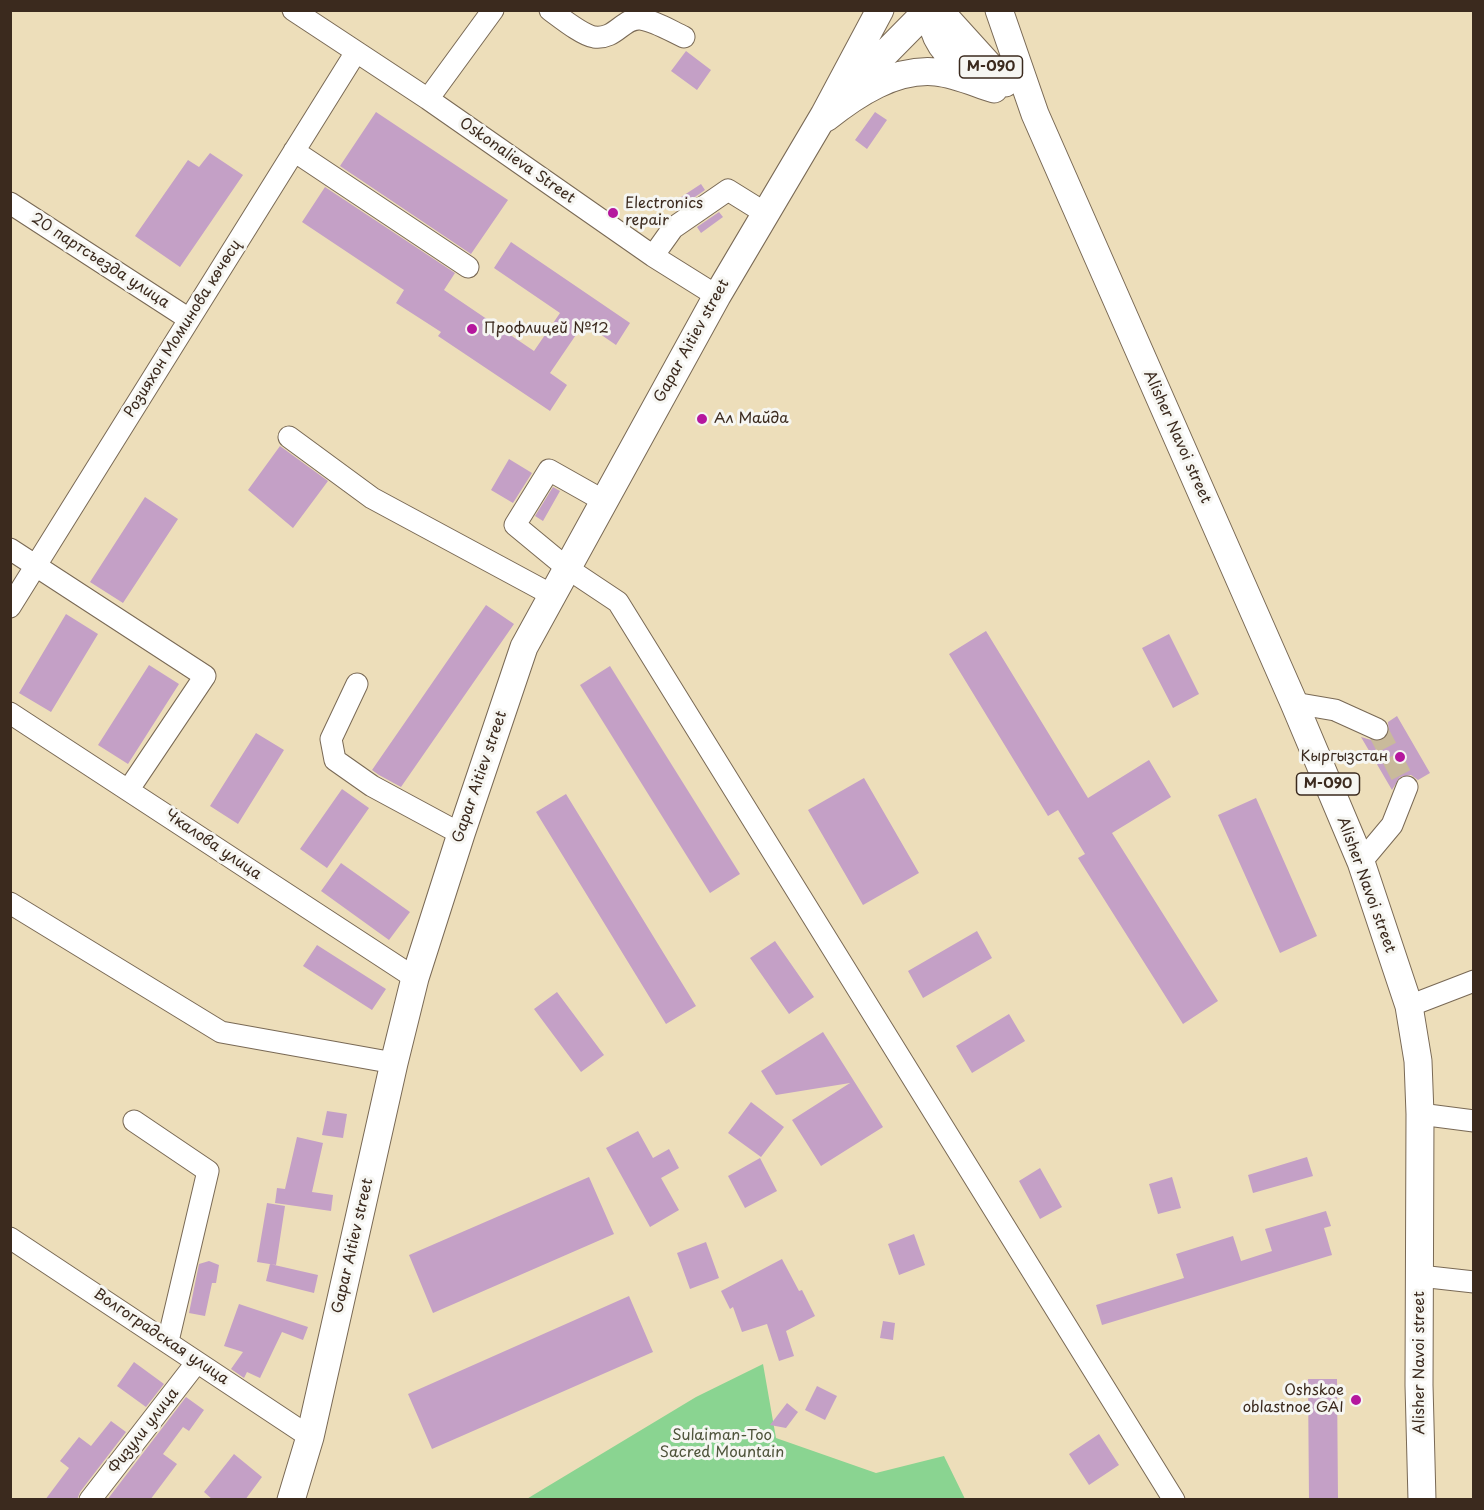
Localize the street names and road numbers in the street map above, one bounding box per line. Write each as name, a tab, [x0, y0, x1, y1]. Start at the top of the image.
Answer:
road number: М-090	[960, 56, 1022, 78]
street label: Oskonalieva Street	[456, 114, 578, 208]
street label: 20 партсъезда улица	[28, 210, 172, 312]
street label: Розияхон Моминова көчөсү	[121, 237, 245, 421]
street label: Gapar Aitiev street	[651, 276, 733, 406]
street label: Alisher Navoi street	[1140, 368, 1214, 506]
street label: Gapar Aitiev street	[449, 709, 511, 845]
road number: М-090	[1296, 773, 1360, 795]
street label: Чкалова улица	[161, 806, 265, 884]
street label: Alisher Navoi street	[1333, 814, 1399, 956]
street label: Gapar Aitiev street	[329, 1177, 377, 1315]
street label: Волгоградская улица	[90, 1285, 232, 1389]
street label: Alisher Navoi street	[1411, 1291, 1429, 1435]
street label: Физули улица	[105, 1385, 183, 1477]

